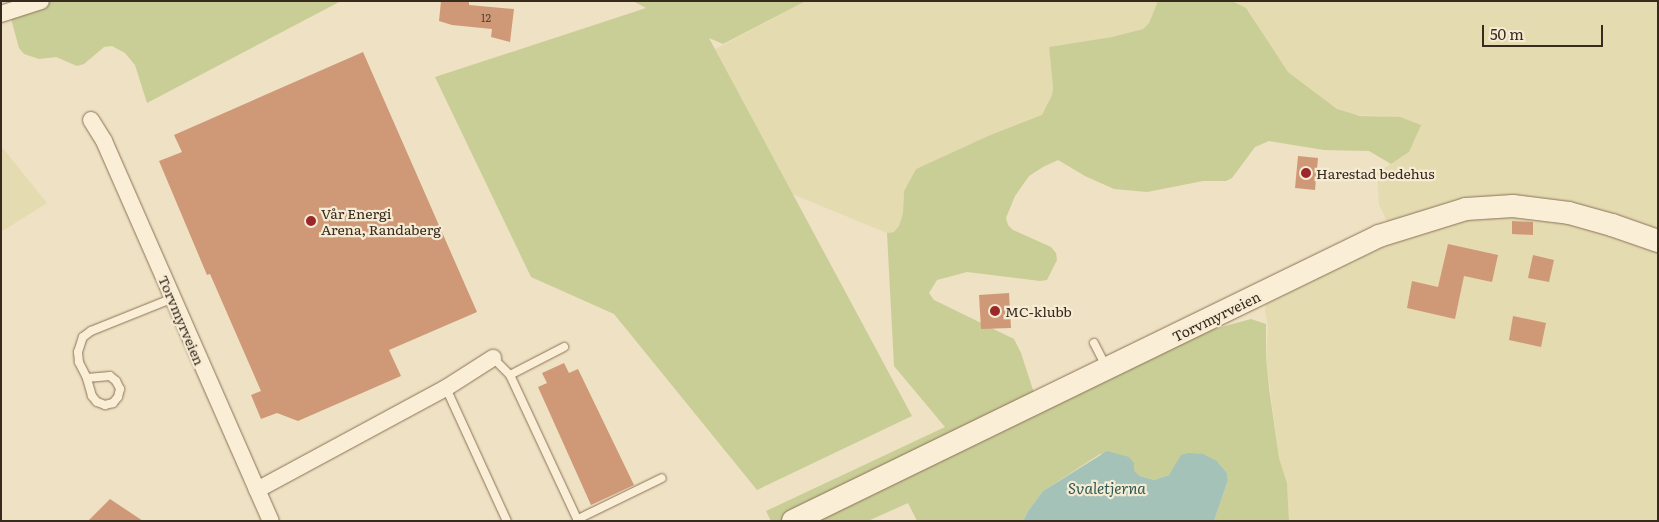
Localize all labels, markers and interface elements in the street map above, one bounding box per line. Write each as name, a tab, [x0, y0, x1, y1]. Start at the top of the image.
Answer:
house number: 12	[481, 10, 491, 24]
scale bar	[1484, 15, 1605, 47]
text: 50 m	[1490, 22, 1524, 45]
place label: Harestad bedehus	[1316, 165, 1435, 181]
marker: Harestad bedehus	[1300, 167, 1312, 179]
place label: Vår Energi Arena, Randaberg	[321, 205, 441, 238]
marker: Vår Energi Arena, Randaberg	[305, 215, 317, 227]
street label: Torvmyrveien	[155, 272, 209, 368]
street label: Torvmyrveien	[1169, 287, 1263, 345]
place label: MC-klubb	[1005, 303, 1072, 319]
marker: MC-klubb	[989, 305, 1001, 317]
water label: Svaletjerna	[1068, 479, 1146, 497]

